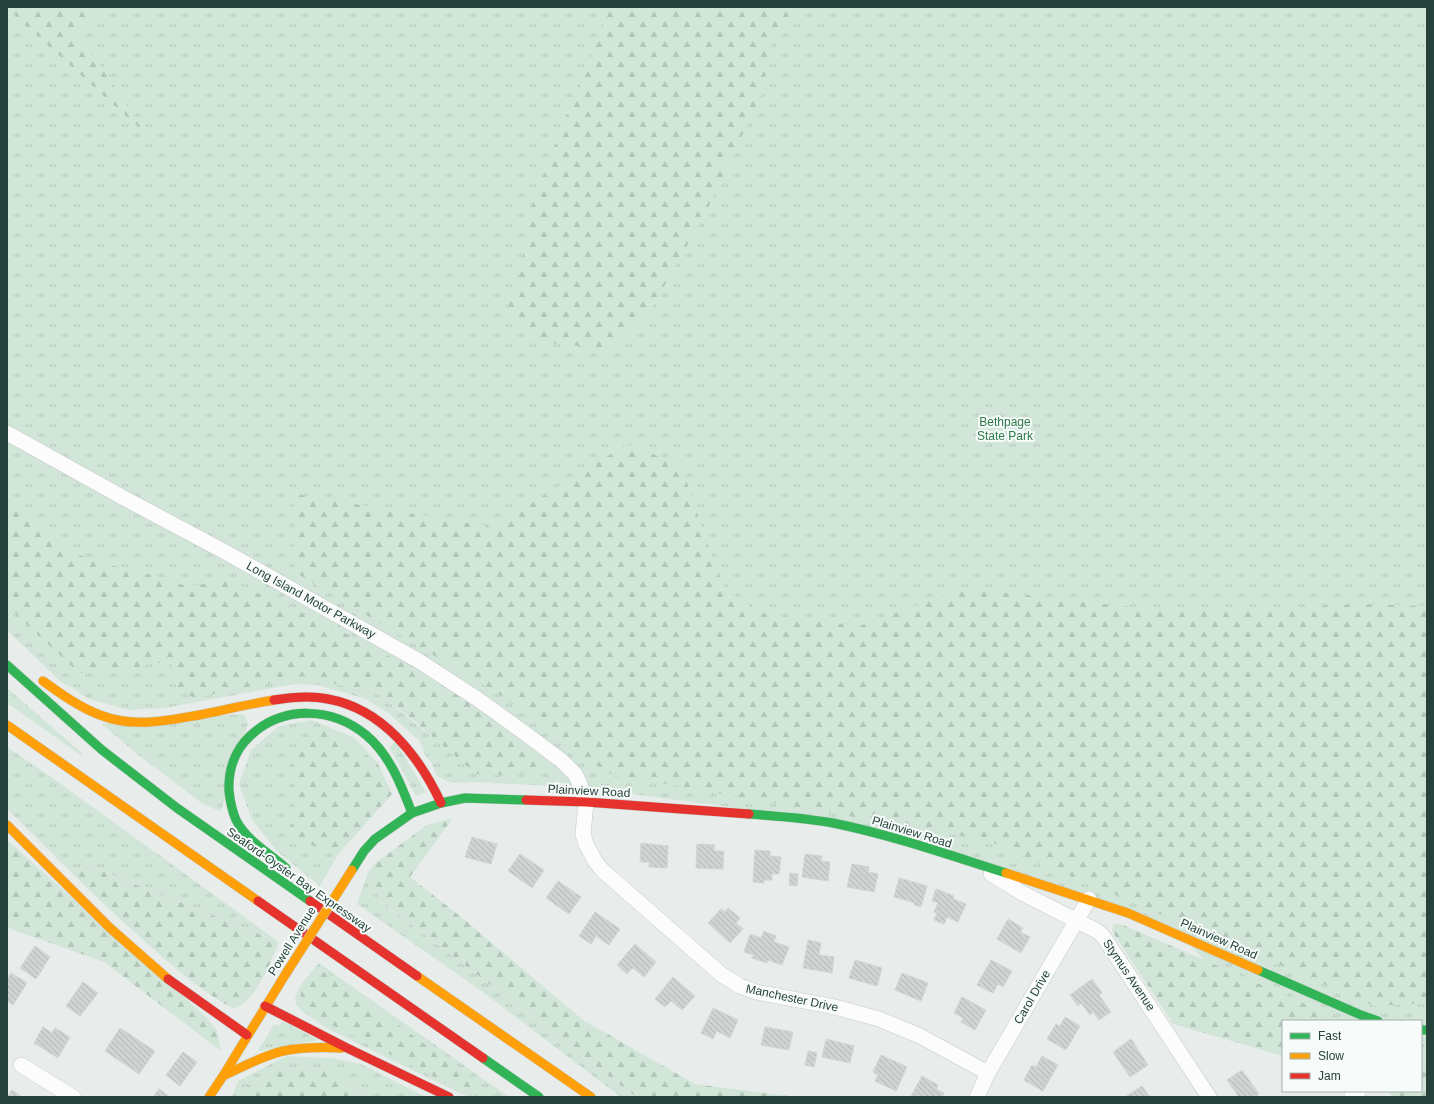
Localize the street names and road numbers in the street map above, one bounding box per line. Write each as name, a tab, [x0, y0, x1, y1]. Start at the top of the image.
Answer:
street label: Long Island Motor Parkway	[244, 559, 378, 641]
street label: Plainview Road	[547, 782, 631, 800]
street label: Plainview Road	[870, 813, 954, 851]
street label: Seaford-Oyster Bay Expressway	[224, 825, 374, 935]
street label: Powell Avenue	[265, 904, 319, 978]
street label: Plainview Road	[1178, 916, 1260, 962]
street label: Stymus Avenue	[1100, 937, 1158, 1014]
street label: Carol Drive	[1011, 967, 1053, 1026]
street label: Manchester Drive	[745, 981, 840, 1015]

